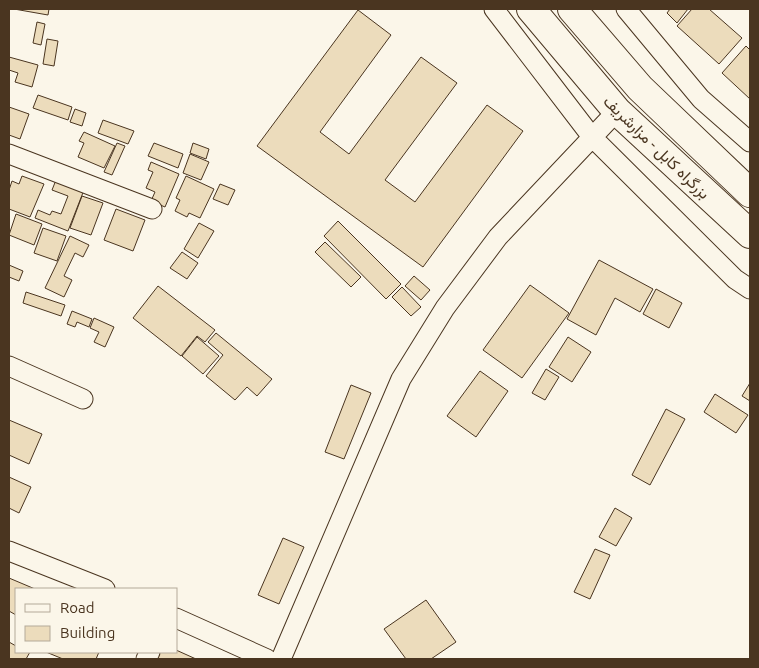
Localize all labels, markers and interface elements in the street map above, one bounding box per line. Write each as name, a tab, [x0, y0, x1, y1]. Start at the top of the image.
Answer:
street label: بزرگراه کابل - مزارشریف	[599, 92, 714, 204]
legend	[15, 588, 178, 653]
text: Road	[60, 599, 95, 616]
text: Building	[60, 624, 115, 641]

